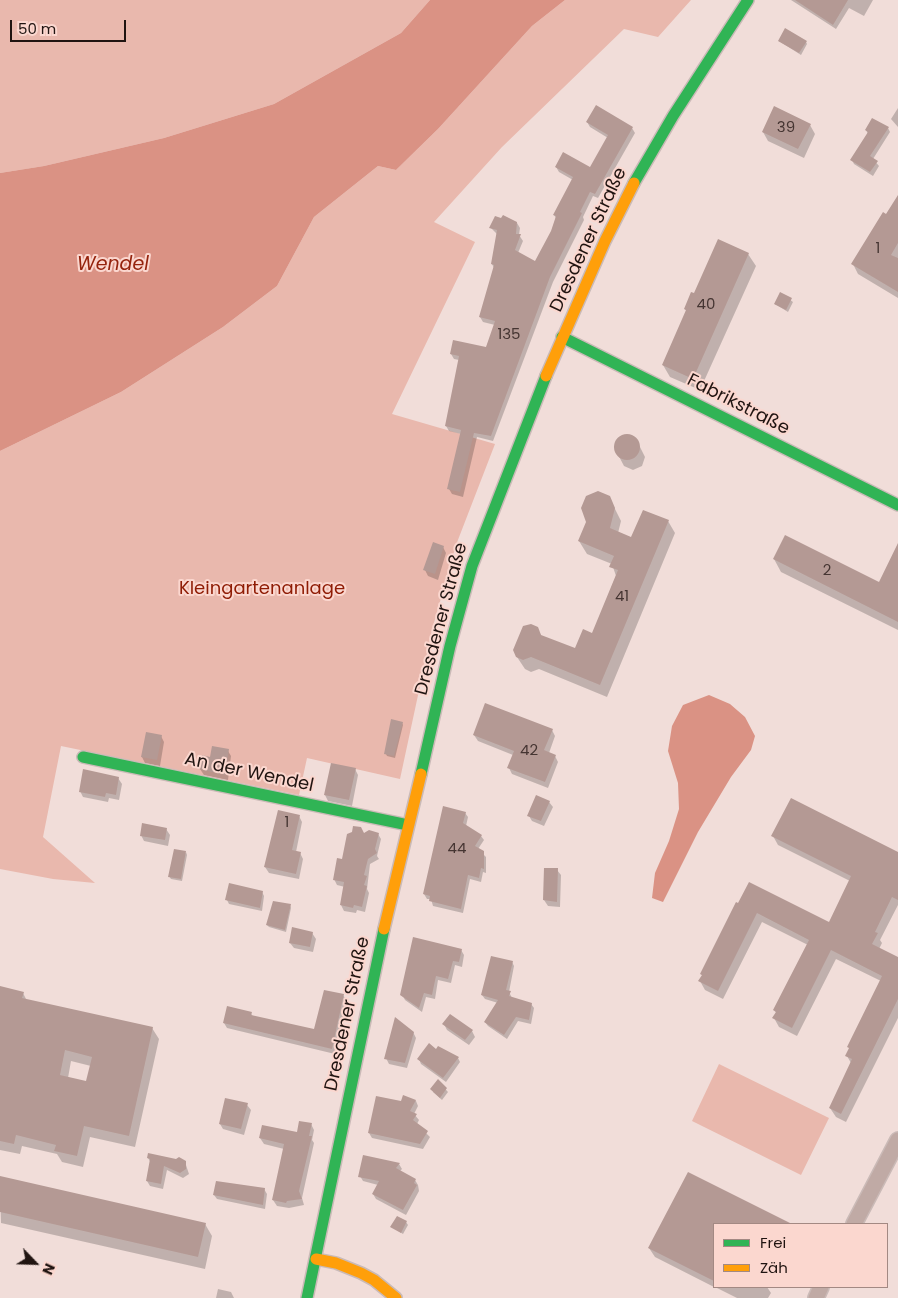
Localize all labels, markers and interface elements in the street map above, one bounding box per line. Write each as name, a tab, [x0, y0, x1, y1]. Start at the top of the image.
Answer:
scale bar	[12, 10, 129, 42]
text: 50 m	[18, 18, 56, 39]
house number: 39	[777, 119, 795, 137]
street label: Dresdener Straße	[546, 164, 632, 316]
house number: 1	[876, 240, 880, 258]
water label: Wendel	[77, 254, 149, 276]
house number: 40	[697, 296, 715, 314]
house number: 135	[497, 326, 521, 344]
street label: Fabrikstraße	[683, 370, 793, 440]
street label: Dresdener Straße	[411, 540, 473, 698]
house number: 2	[823, 562, 831, 580]
park label: Kleingartenanlage	[179, 578, 345, 600]
house number: 41	[615, 588, 629, 606]
house number: 42	[520, 742, 538, 760]
street label: An der Wendel	[183, 749, 315, 797]
house number: 1	[285, 814, 289, 832]
house number: 44	[448, 840, 466, 858]
street label: Dresdener Straße	[321, 935, 375, 1093]
legend	[713, 1223, 888, 1288]
text: Frei	[760, 1232, 786, 1253]
north arrow	[10, 1238, 60, 1288]
text: Zäh	[760, 1257, 788, 1278]
text: N	[37, 1260, 60, 1278]

